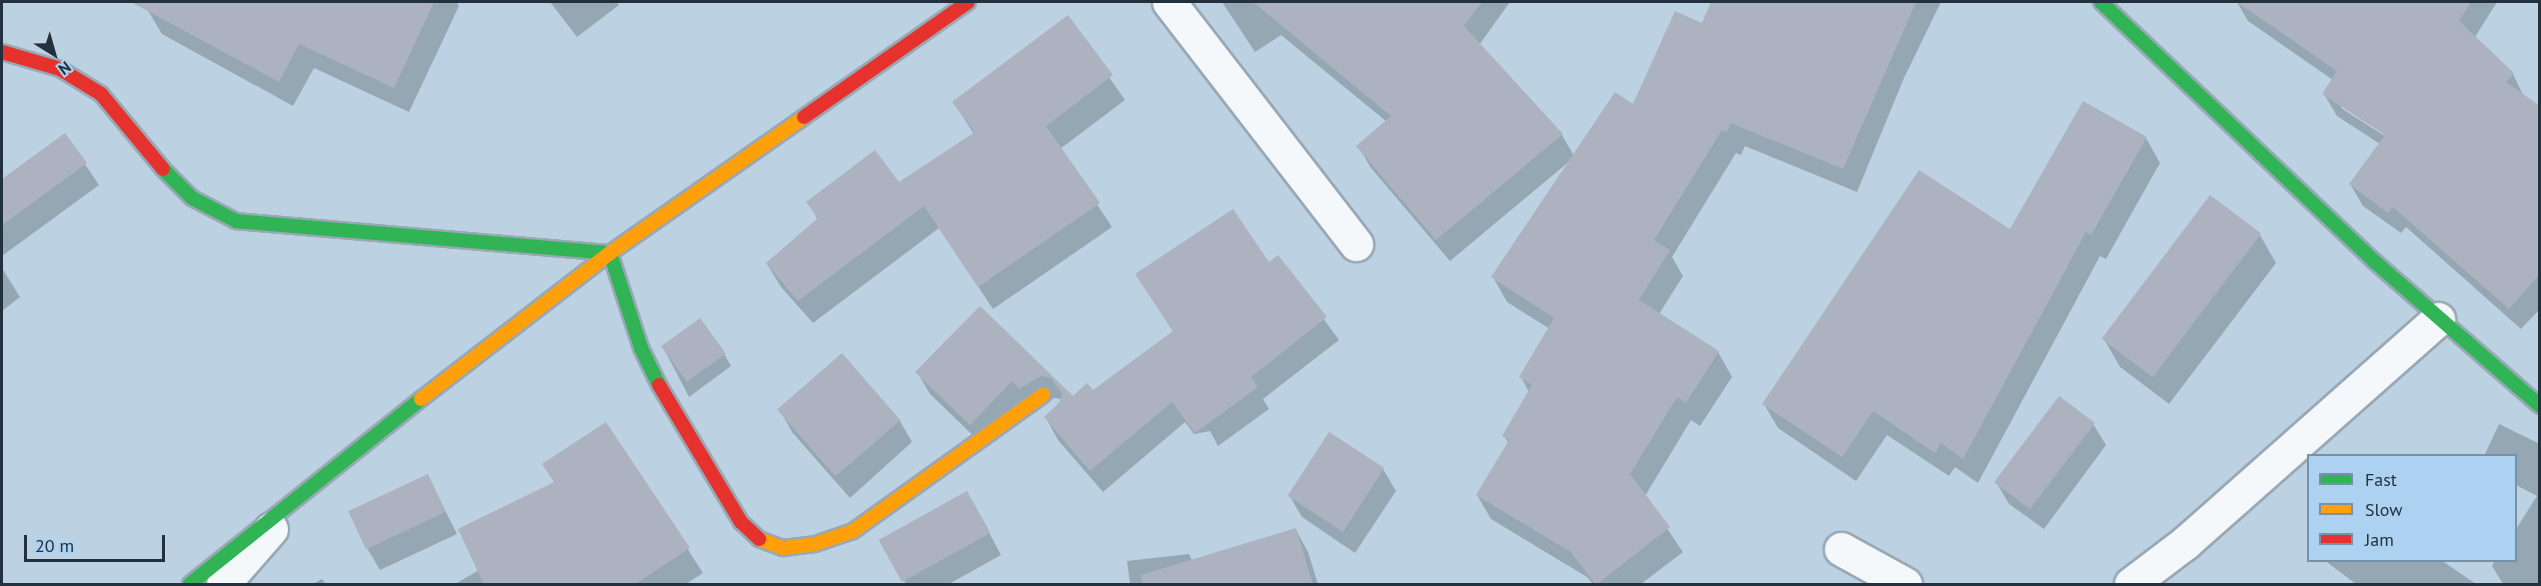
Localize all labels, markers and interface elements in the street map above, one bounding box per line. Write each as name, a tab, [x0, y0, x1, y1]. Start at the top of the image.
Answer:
north arrow	[24, 24, 84, 84]
text: N	[55, 57, 75, 80]
legend	[2307, 454, 2517, 562]
text: Fast	[2365, 468, 2397, 491]
text: Slow	[2365, 498, 2403, 521]
scale bar	[27, 523, 168, 561]
text: Jam	[2365, 528, 2394, 551]
text: 20 m	[35, 534, 74, 557]

